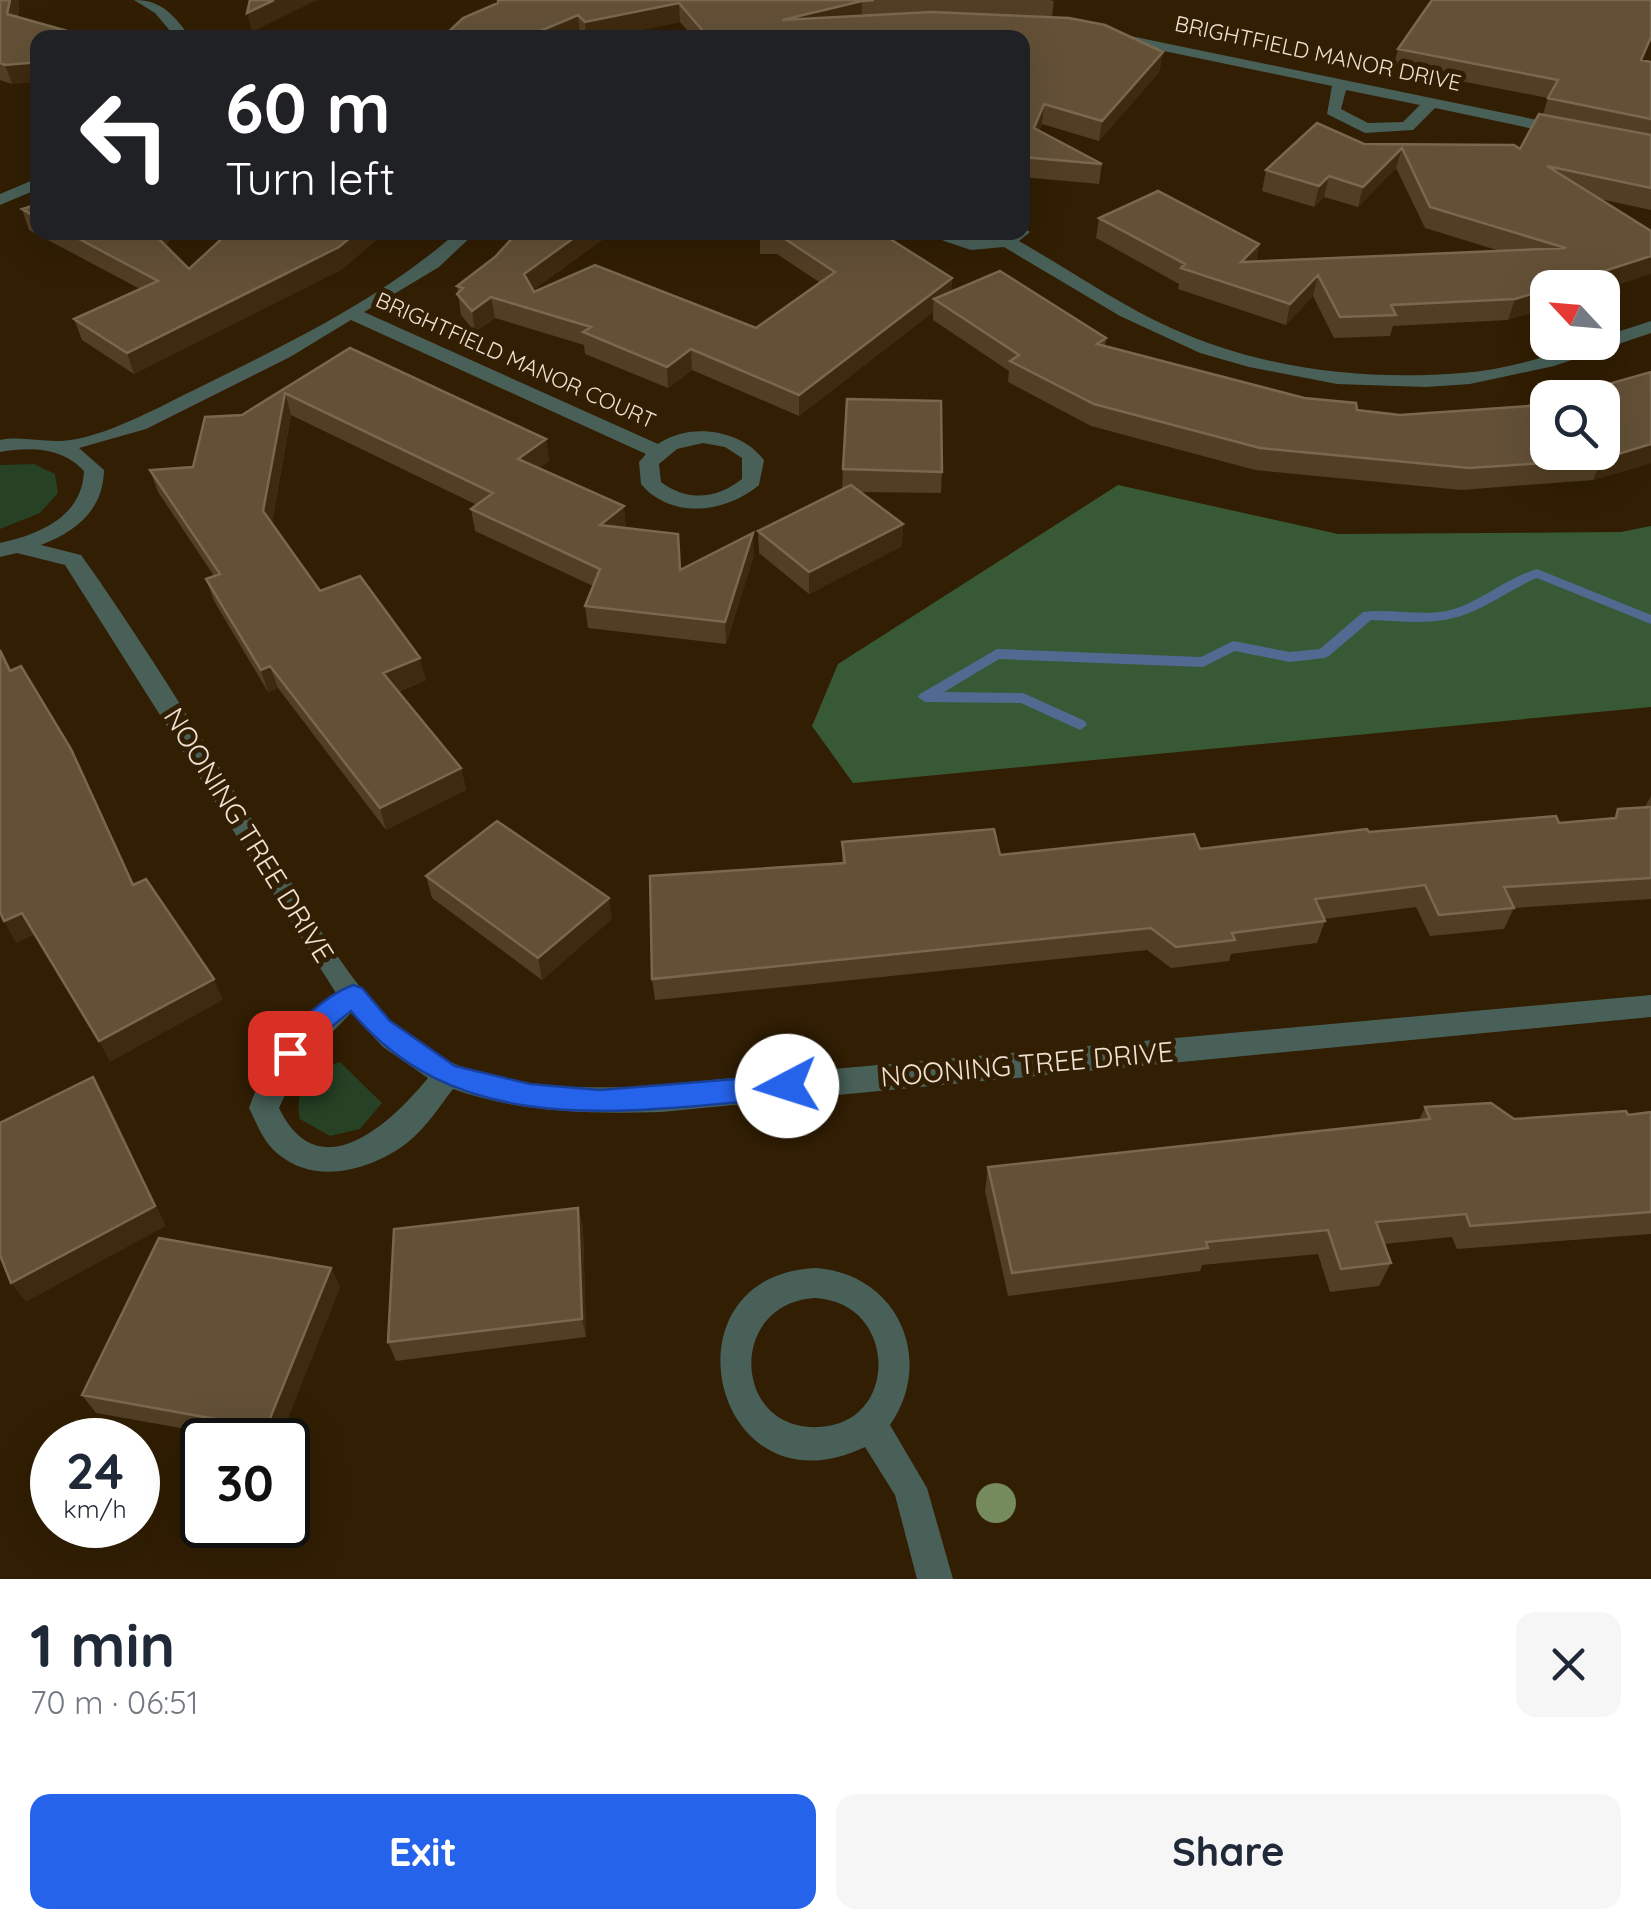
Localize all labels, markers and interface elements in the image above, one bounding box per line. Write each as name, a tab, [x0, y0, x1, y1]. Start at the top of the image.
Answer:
street label: BRIGHTFIELD MANOR DRIVE	[1172, 9, 1464, 97]
text: 60 m	[225, 63, 391, 151]
icon: left	[60, 70, 190, 200]
text: Turn left	[225, 150, 395, 206]
north arrow	[1530, 270, 1620, 360]
map controls	[1530, 270, 1620, 470]
street label: BRIGHTFIELD MANOR COURT	[372, 285, 660, 435]
button: search	[1530, 380, 1620, 470]
street label: NOONING TREE DRIVE	[157, 701, 342, 969]
pin	[248, 1011, 333, 1096]
icon: arrive	[263, 1026, 318, 1081]
street label: NOONING TREE DRIVE	[879, 1033, 1175, 1094]
position arrow	[735, 1034, 839, 1138]
speed limit sign: 30	[180, 1418, 310, 1548]
text: 24	[66, 1439, 124, 1502]
text: km/h	[63, 1493, 127, 1524]
text: 1 min	[30, 1607, 175, 1682]
button: close	[1516, 1612, 1621, 1717]
text: 70 m · 06:51	[30, 1682, 199, 1722]
button: Exit	[30, 1794, 816, 1909]
button: Share	[836, 1794, 1621, 1909]

